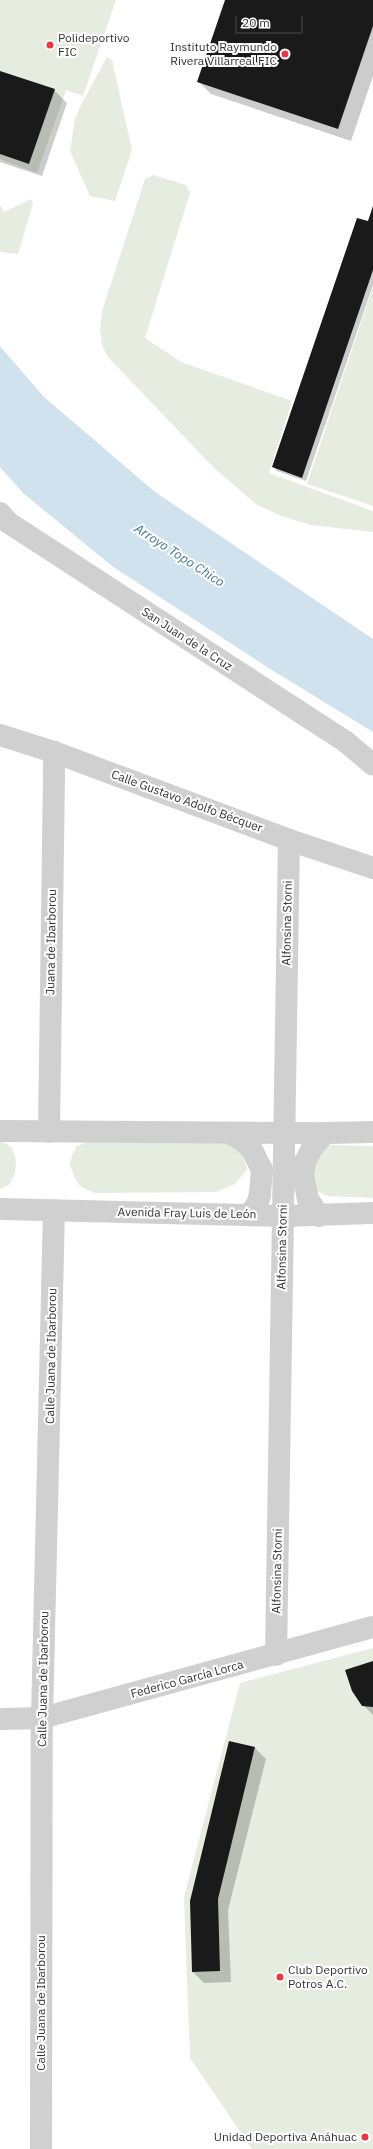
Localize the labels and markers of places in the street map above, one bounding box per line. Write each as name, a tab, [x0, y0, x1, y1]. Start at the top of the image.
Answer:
place label: Polideportivo FIC	[58, 31, 129, 59]
marker: Polideportivo FIC	[45, 40, 55, 50]
place label: Instituto Raymundo Rivera Villarreal FIC	[170, 40, 277, 68]
marker: Instituto Raymundo Rivera Villarreal FIC	[280, 49, 290, 59]
place label: Club Deportivo Potros A.C.	[288, 1963, 368, 1991]
marker: Club Deportivo Potros A.C.	[275, 1972, 285, 1982]
place label: Unidad Deportiva Anáhuac	[214, 2130, 357, 2144]
marker: Unidad Deportiva Anáhuac	[360, 2132, 370, 2142]

